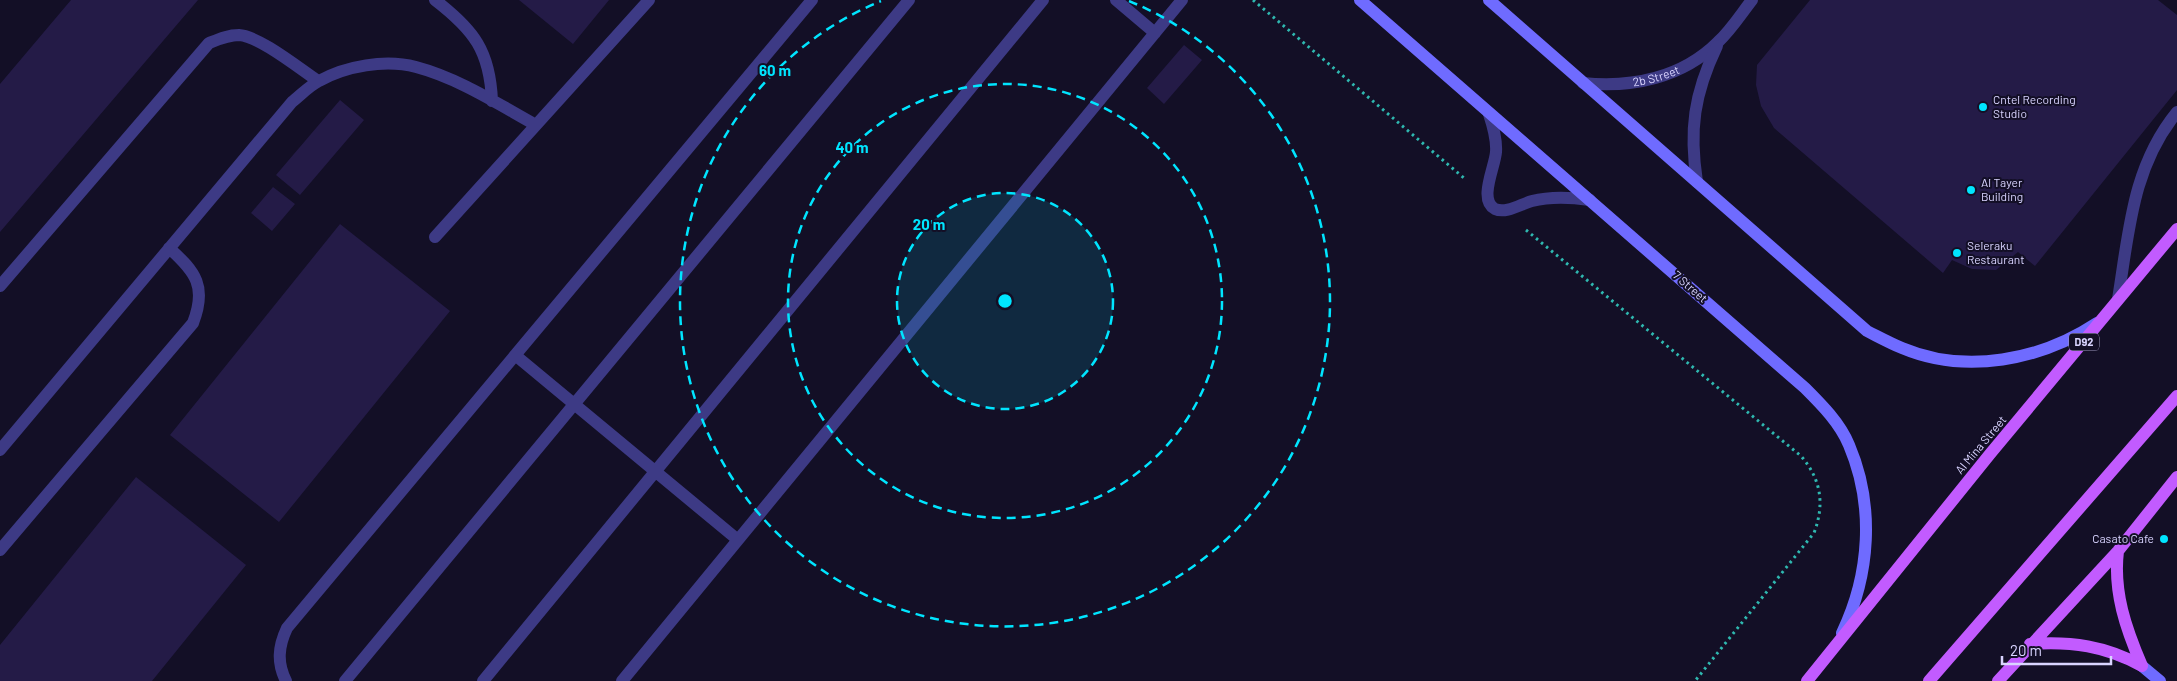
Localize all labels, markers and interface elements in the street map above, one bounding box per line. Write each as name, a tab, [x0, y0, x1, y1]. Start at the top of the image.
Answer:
text: 60 m	[759, 61, 791, 79]
street label: 2b Street	[1632, 62, 1681, 88]
place label: Cntel Recording Studio	[1993, 92, 2076, 120]
marker: Cntel Recording Studio	[1977, 101, 1989, 113]
text: 40 m	[835, 138, 869, 156]
place label: Al Tayer Building	[1981, 175, 2023, 203]
marker: Al Tayer Building	[1965, 184, 1977, 196]
text: 20 m	[913, 215, 945, 233]
place label: Seleraku Restaurant	[1967, 238, 2025, 266]
marker: Seleraku Restaurant	[1951, 247, 1963, 259]
street label: 7 Street	[1671, 268, 1711, 305]
centre of rings	[996, 292, 1014, 310]
road number: D92	[2069, 334, 2099, 351]
street label: Al Mina Street	[1952, 412, 2009, 476]
place label: Casato Cafe	[2092, 531, 2154, 545]
marker: Casato Cafe	[2158, 533, 2170, 545]
scale bar	[2002, 634, 2111, 666]
text: 20 m	[2010, 641, 2042, 659]

